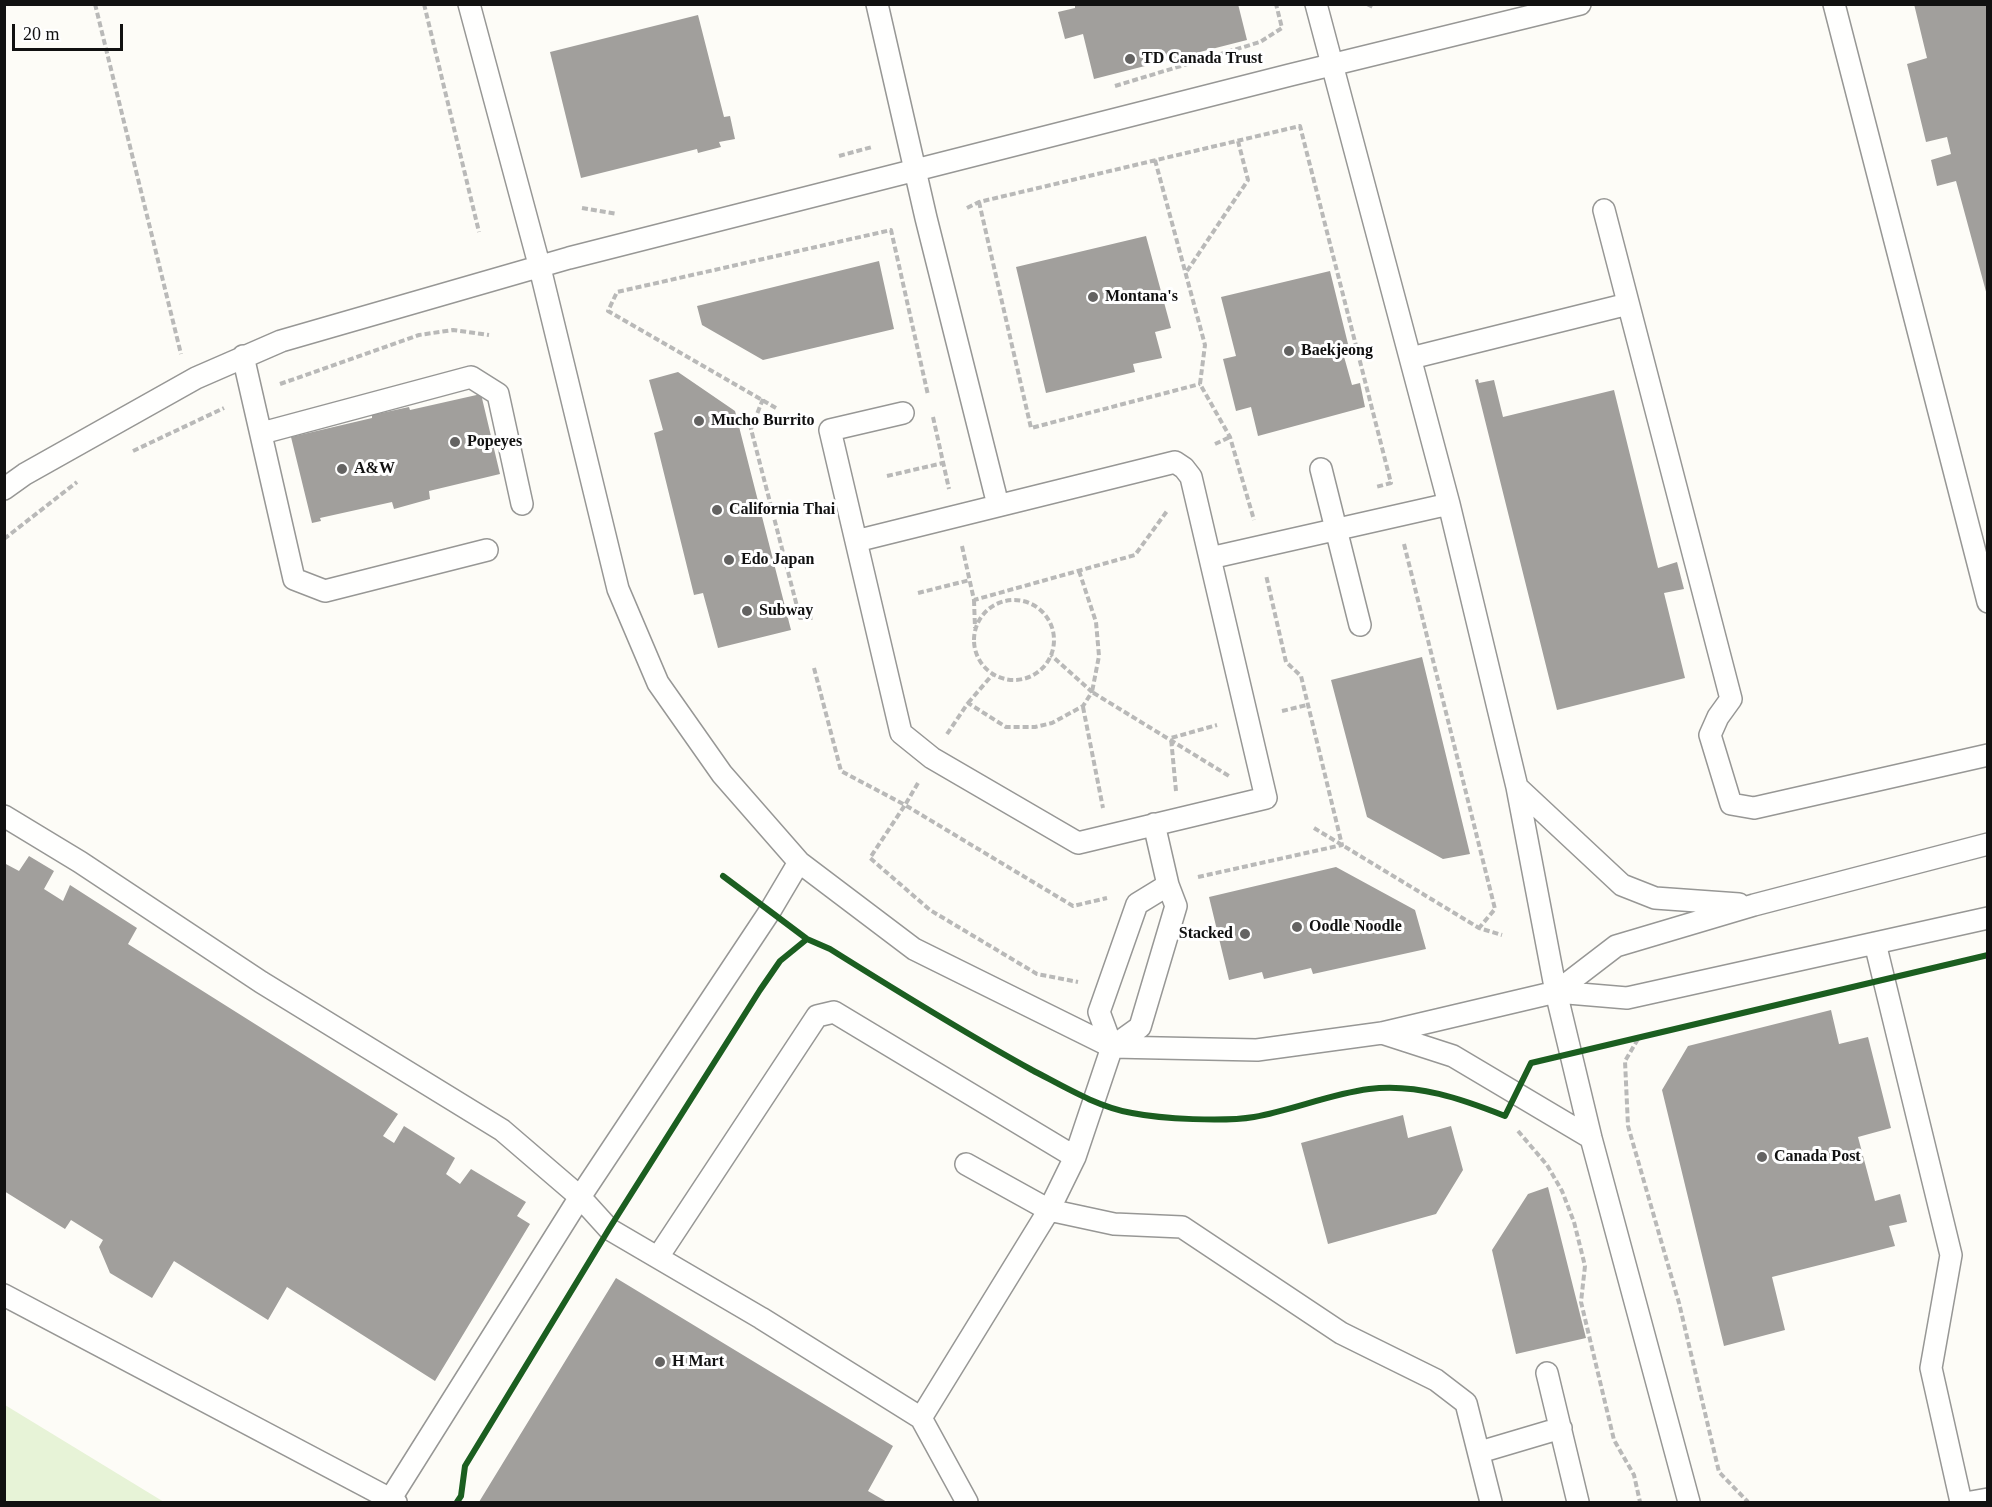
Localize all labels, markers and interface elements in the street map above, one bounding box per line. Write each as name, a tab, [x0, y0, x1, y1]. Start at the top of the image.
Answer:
scale bar	[15, 12, 126, 50]
text: 20 m	[23, 24, 60, 44]
place label: TD Canada Trust	[1142, 49, 1263, 69]
marker: TD Canada Trust	[1123, 52, 1137, 66]
place label: Montana's	[1105, 287, 1178, 307]
marker: Montana's	[1086, 290, 1100, 304]
place label: Baekjeong	[1301, 341, 1373, 361]
marker: Baekjeong	[1282, 344, 1296, 358]
place label: Mucho Burrito	[711, 411, 815, 431]
marker: Mucho Burrito	[692, 414, 706, 428]
place label: Popeyes	[467, 432, 522, 452]
marker: Popeyes	[448, 435, 462, 449]
place label: A&W	[354, 459, 395, 479]
marker: A&W	[335, 462, 349, 476]
place label: California Thai	[729, 500, 835, 520]
marker: California Thai	[710, 503, 724, 517]
place label: Edo Japan	[741, 550, 814, 570]
marker: Edo Japan	[722, 553, 736, 567]
place label: Subway	[759, 601, 813, 621]
marker: Subway	[740, 604, 754, 618]
place label: Oodle Noodle	[1309, 917, 1402, 937]
marker: Oodle Noodle	[1290, 920, 1304, 934]
place label: Stacked	[1179, 924, 1233, 944]
marker: Stacked	[1238, 927, 1252, 941]
place label: Canada Post	[1774, 1147, 1861, 1167]
marker: Canada Post	[1755, 1150, 1769, 1164]
place label: H Mart	[672, 1352, 724, 1372]
marker: H Mart	[653, 1355, 667, 1369]

